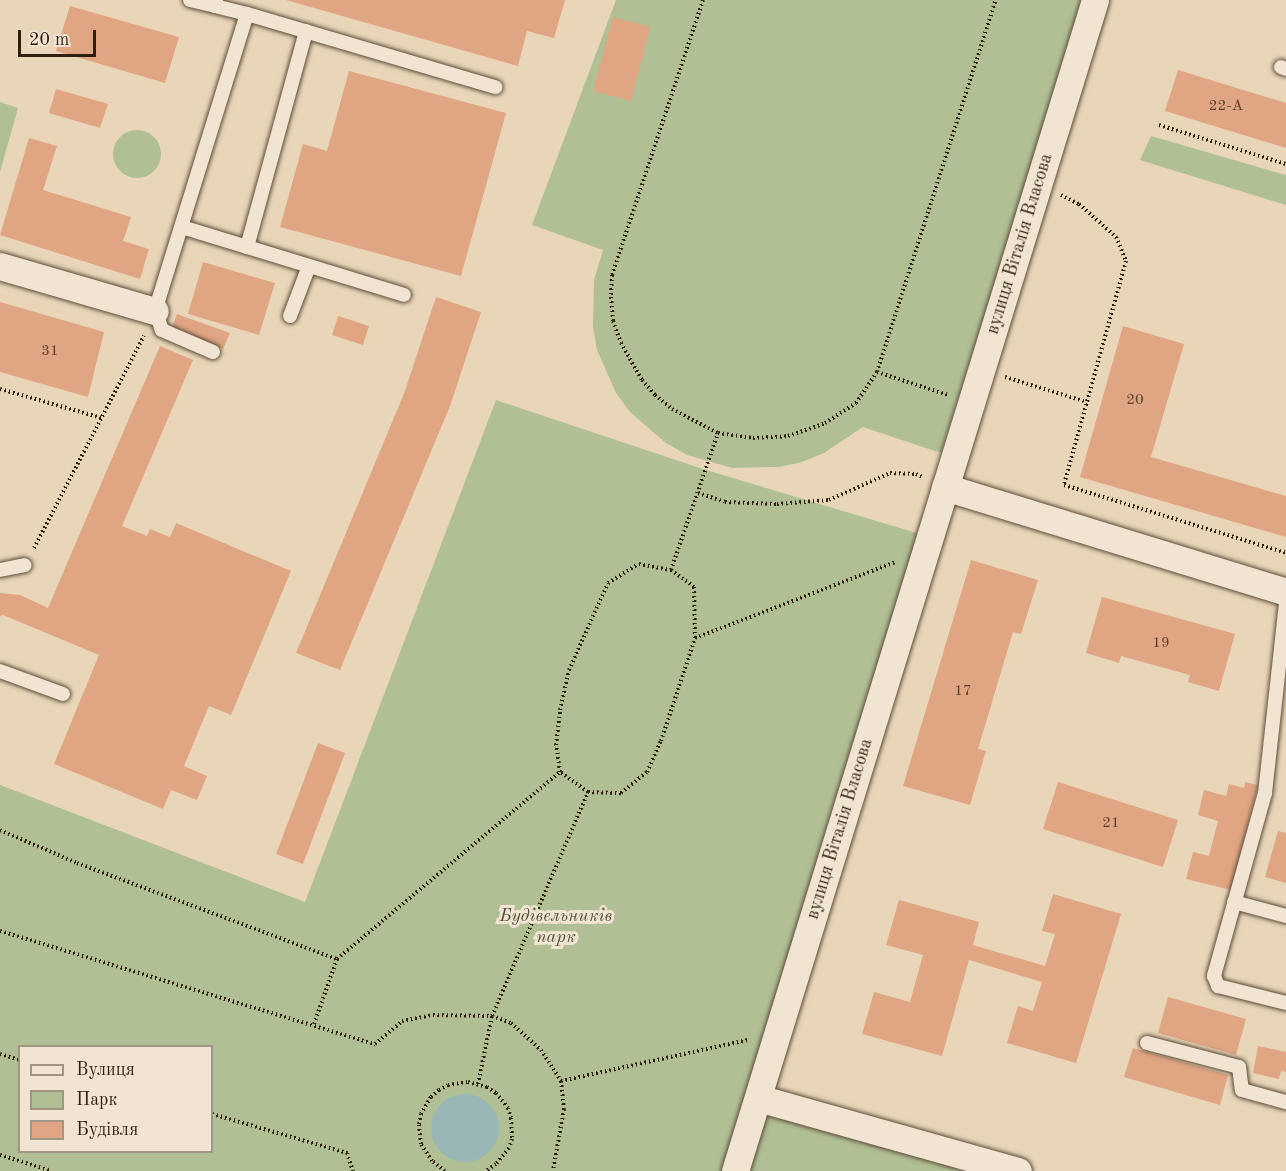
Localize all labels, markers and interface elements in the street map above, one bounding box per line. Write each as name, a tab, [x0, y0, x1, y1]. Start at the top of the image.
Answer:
scale bar	[21, 18, 99, 56]
text: 20 m	[29, 31, 69, 49]
house number: 22-А	[1209, 98, 1243, 116]
street label: вулиця Віталія Власова	[982, 151, 1058, 337]
house number: 31	[41, 343, 59, 361]
house number: 20	[1126, 392, 1144, 410]
house number: 19	[1152, 635, 1170, 653]
house number: 17	[954, 683, 972, 701]
street label: вулиця Віталія Власова	[802, 736, 878, 922]
house number: 21	[1102, 815, 1120, 833]
park label: Будівельників парк	[500, 906, 612, 948]
legend	[18, 1045, 213, 1153]
text: Вулиця	[76, 1061, 135, 1079]
text: Парк	[76, 1091, 117, 1109]
text: Будівля	[76, 1121, 138, 1139]

